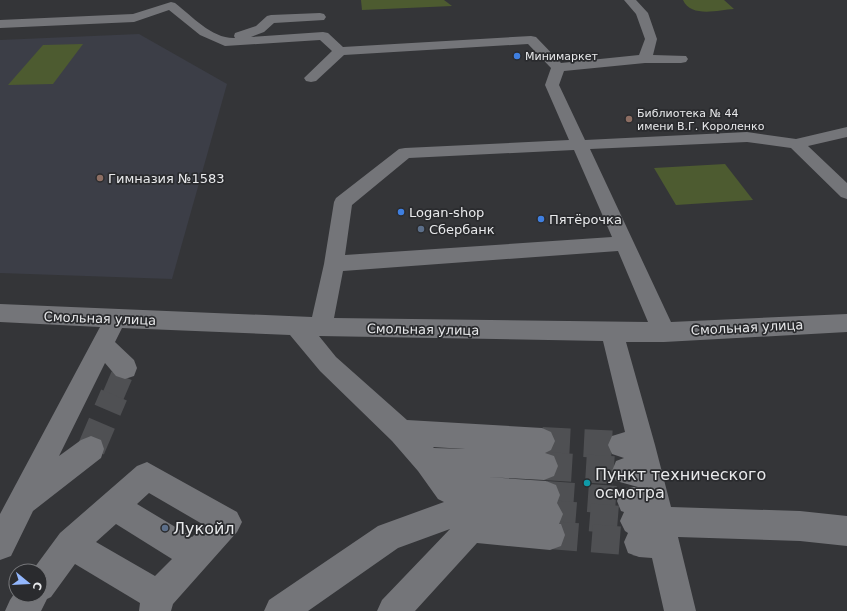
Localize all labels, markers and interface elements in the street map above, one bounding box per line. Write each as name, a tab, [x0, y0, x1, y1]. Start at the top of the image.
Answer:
place label: Минимаркет	[525, 50, 598, 63]
marker: Минимаркет	[512, 51, 522, 61]
place label: Библиотека № 44 имени В.Г. Короленко	[637, 107, 765, 133]
marker: Библиотека № 44 имени В.Г. Короленко	[624, 114, 634, 124]
place label: Гимназия №1583	[108, 171, 225, 186]
marker: Гимназия №1583	[95, 173, 105, 183]
place label: Logan-shop	[409, 205, 484, 220]
marker: Logan-shop	[396, 207, 406, 217]
place label: Пятёрочка	[549, 212, 622, 227]
marker: Пятёрочка	[536, 214, 546, 224]
place label: Сбербанк	[429, 222, 495, 237]
marker: Сбербанк	[416, 224, 426, 234]
street label: Смольная улица	[44, 309, 156, 328]
street label: Смольная улица	[690, 317, 804, 338]
street label: Смольная улица	[367, 321, 479, 338]
place label: Пункт технического осмотра	[595, 465, 766, 502]
marker: Пункт технического осмотра	[582, 478, 592, 488]
place label: Лукойл	[173, 519, 235, 538]
marker: Лукойл	[160, 523, 170, 533]
north arrow	[8, 563, 48, 603]
text: С	[30, 580, 44, 592]

